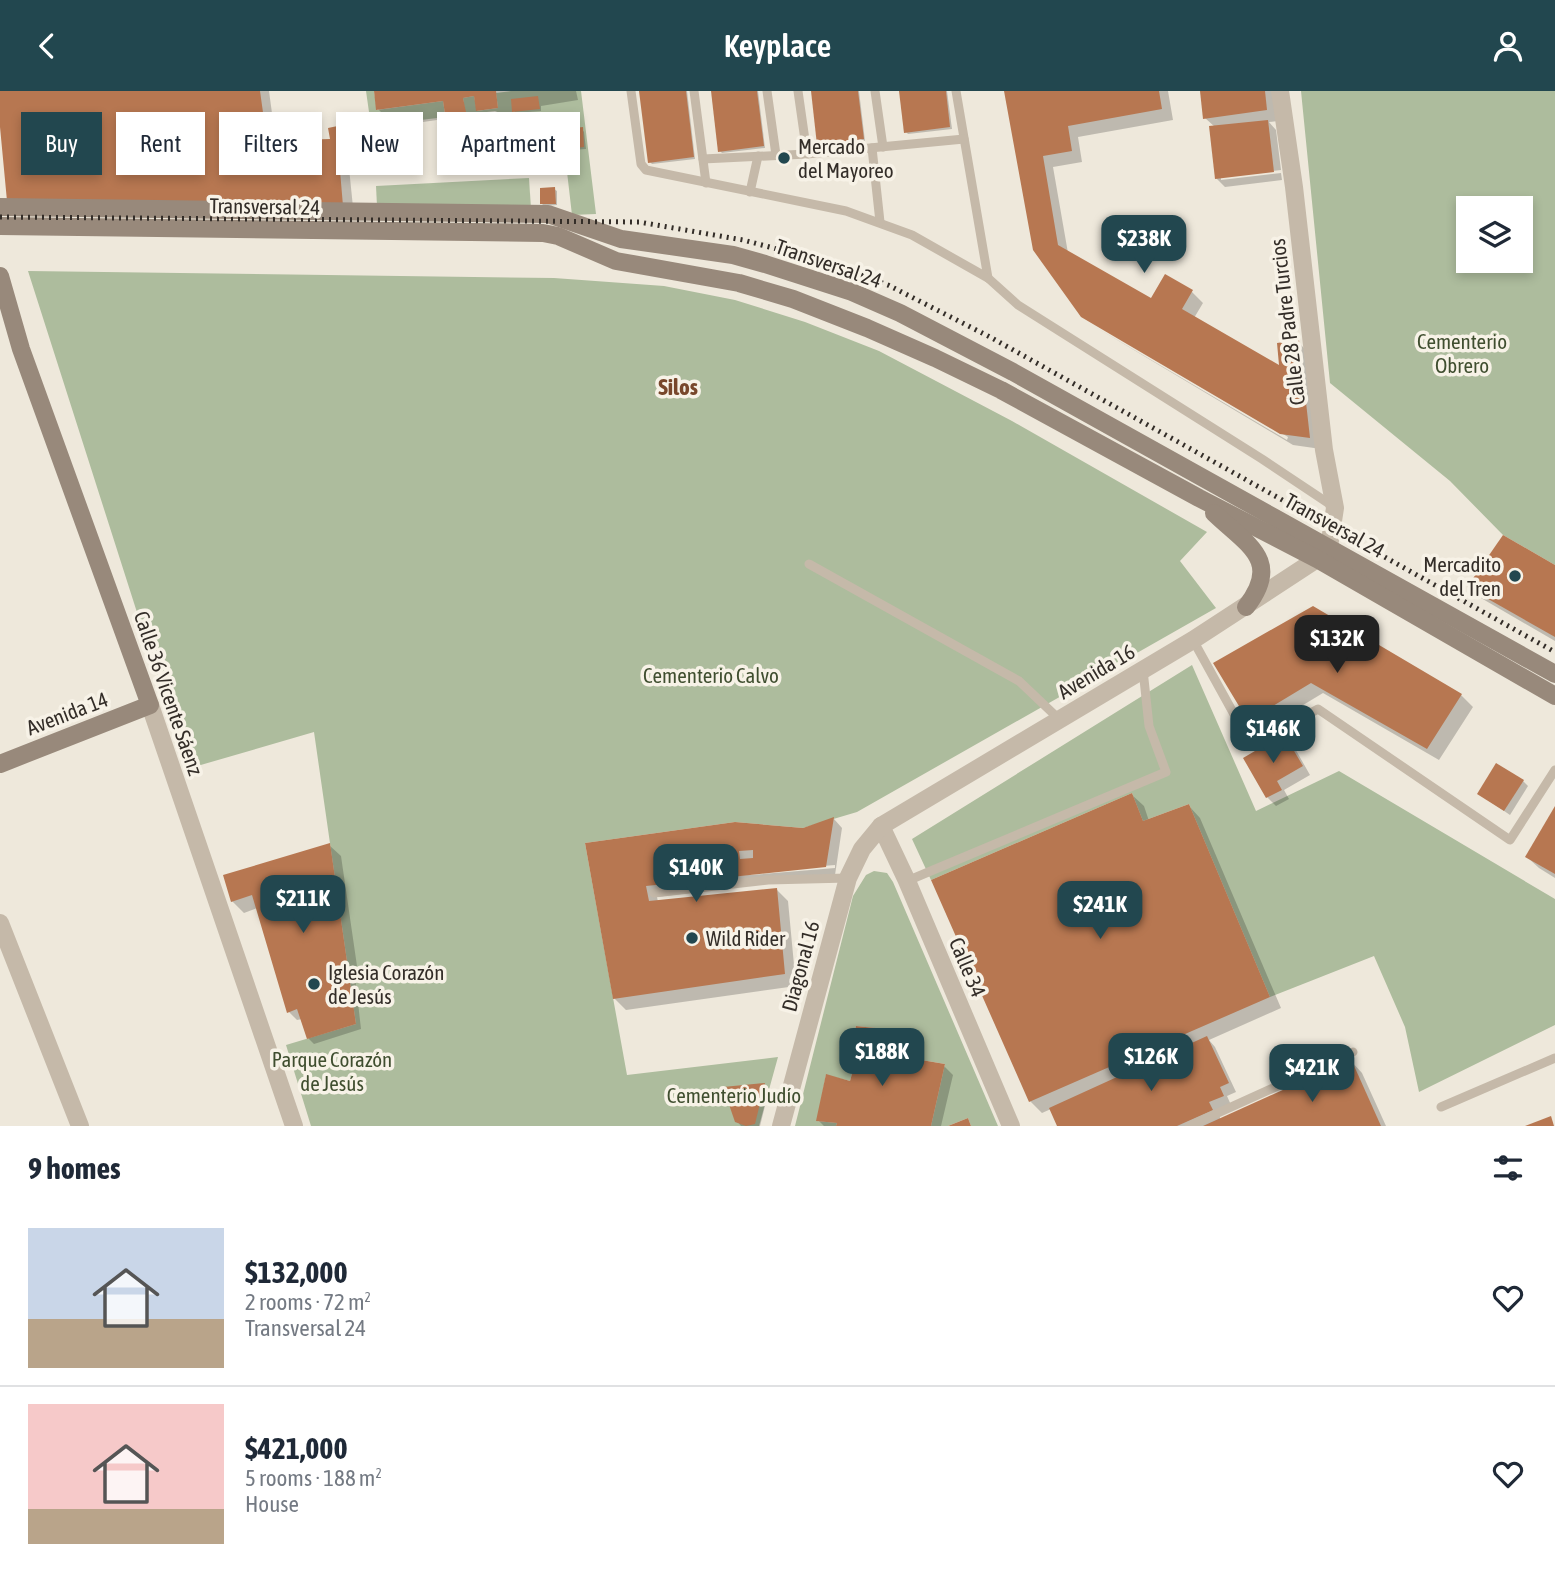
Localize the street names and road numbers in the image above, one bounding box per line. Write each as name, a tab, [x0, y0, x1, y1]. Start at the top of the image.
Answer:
street label: Transversal 24	[209, 193, 321, 219]
street label: Transversal 24	[773, 234, 885, 292]
street label: Calle 28 Padre Turcios	[1265, 237, 1309, 407]
street label: Transversal 24	[1281, 488, 1389, 562]
street label: Calle 36 Vicente Sáenz	[130, 608, 208, 779]
street label: Avenida 16	[1053, 639, 1139, 703]
street label: Avenida 14	[23, 686, 111, 740]
street label: Diagonal 16	[776, 918, 824, 1014]
street label: Calle 34	[945, 934, 991, 1000]

